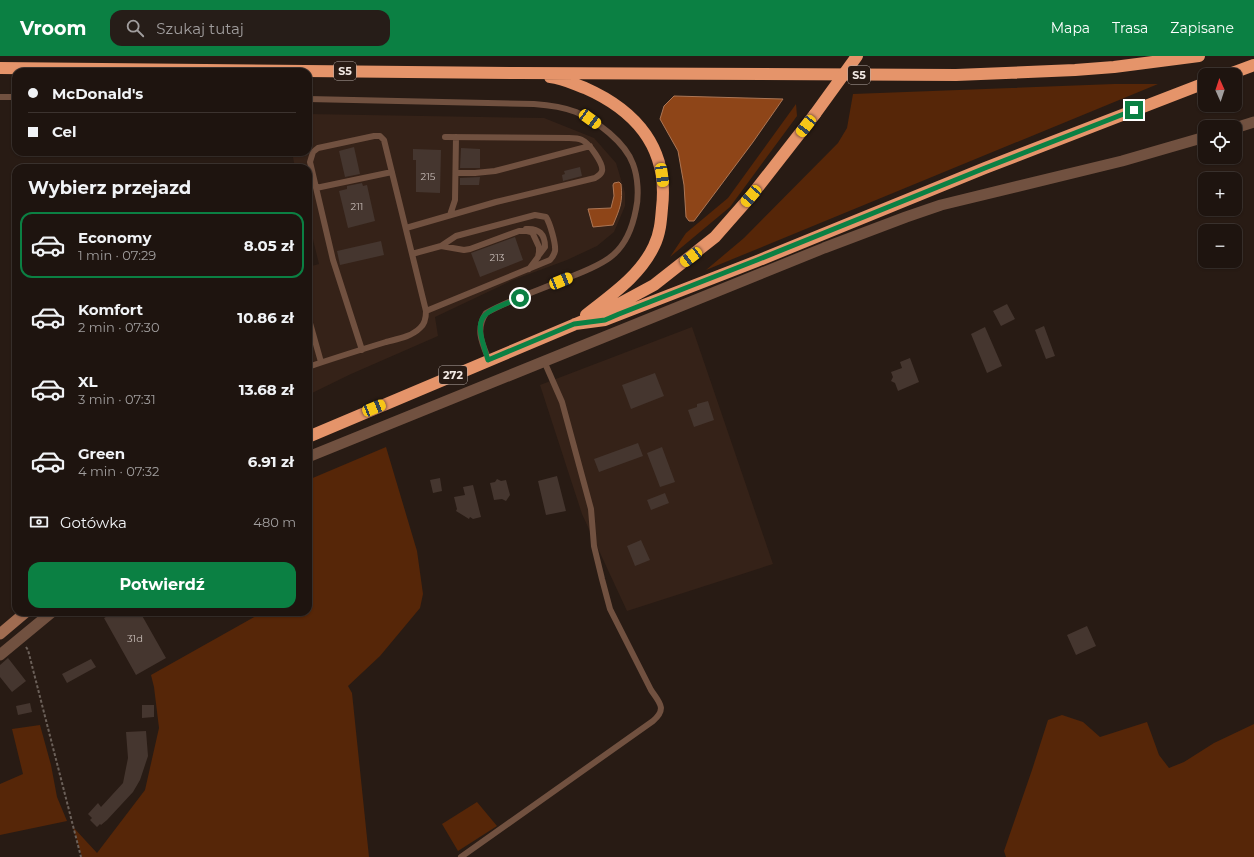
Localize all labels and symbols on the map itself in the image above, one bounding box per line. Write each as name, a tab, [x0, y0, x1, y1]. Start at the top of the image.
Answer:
road number: S5	[334, 62, 356, 80]
road number: S5	[848, 66, 870, 84]
north arrow	[1198, 68, 1242, 112]
route end	[1125, 101, 1143, 119]
car	[577, 107, 603, 131]
car	[794, 113, 818, 139]
car	[654, 162, 670, 188]
house number: 215	[421, 170, 436, 183]
car	[739, 183, 763, 209]
house number: 211	[351, 200, 363, 213]
car	[678, 245, 704, 269]
house number: 213	[490, 251, 505, 264]
car	[548, 271, 574, 291]
route start	[511, 289, 529, 307]
road number: 272	[439, 366, 467, 384]
car	[361, 398, 387, 418]
house number: 31d	[127, 632, 143, 645]

